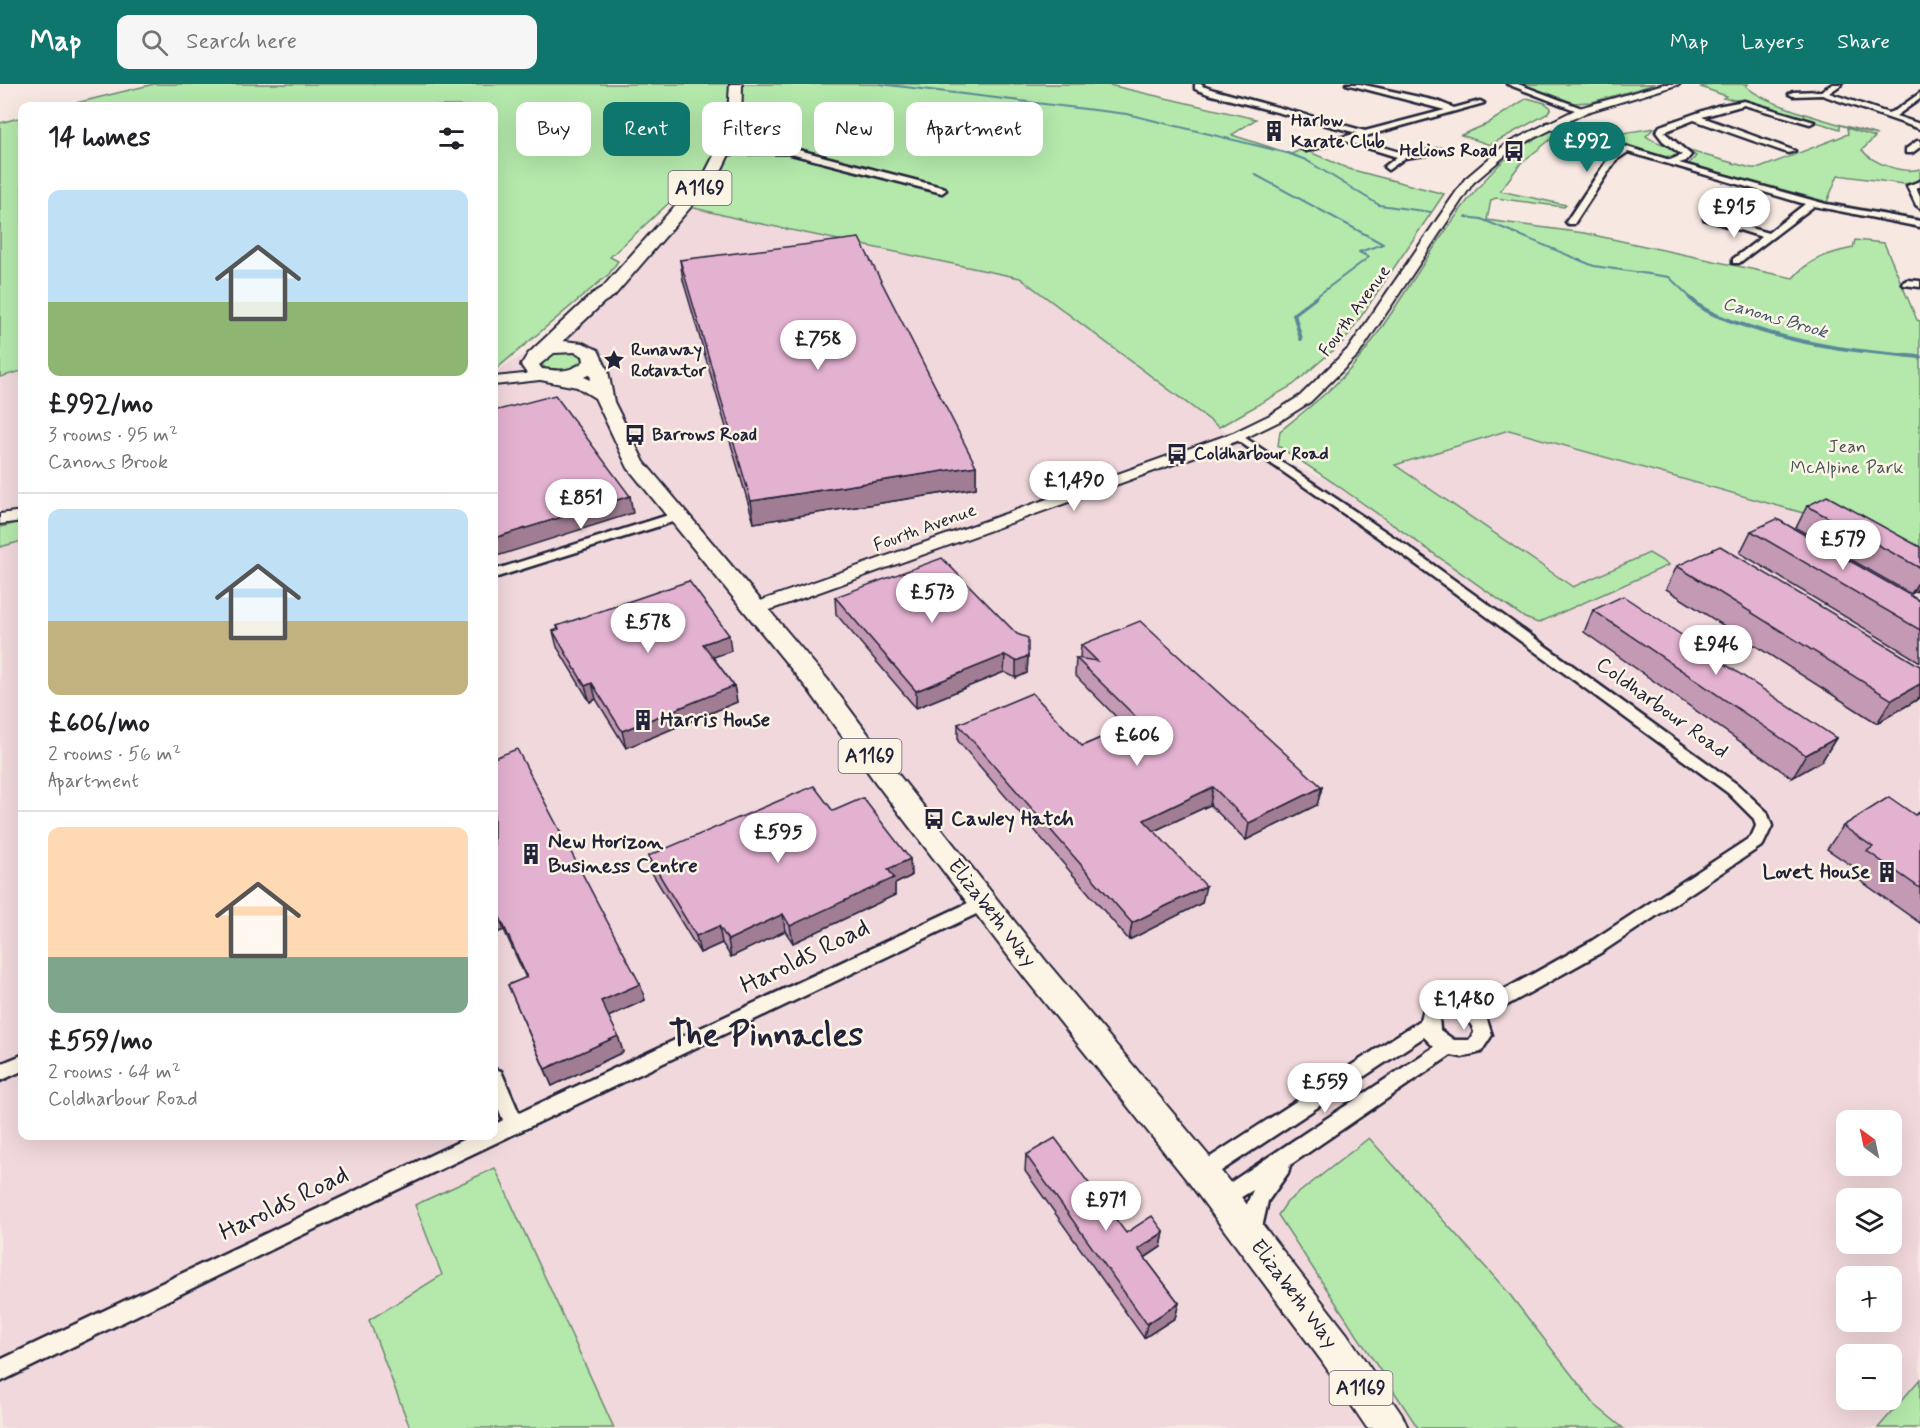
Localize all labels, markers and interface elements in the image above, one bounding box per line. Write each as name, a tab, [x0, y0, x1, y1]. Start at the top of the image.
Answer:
search box	[117, 15, 537, 69]
text: Map	[30, 24, 81, 61]
icon: search	[138, 26, 171, 59]
text: Search here	[186, 28, 297, 56]
text: Map	[1670, 28, 1708, 56]
text: Layers	[1741, 28, 1804, 56]
text: Share	[1837, 28, 1890, 56]
chip: Buy	[516, 102, 591, 156]
chip: Rent	[603, 102, 690, 156]
chip: Filters	[702, 102, 802, 156]
chip: New	[814, 102, 894, 156]
chip: Apartment	[906, 102, 1043, 156]
place label: Harlow Karate Club	[1291, 109, 1385, 154]
building icon: Harlow Karate Club	[1262, 119, 1286, 143]
text: 14 homes	[48, 121, 150, 155]
icon: filters	[435, 122, 468, 155]
pin: £992	[1551, 122, 1623, 173]
text: £992	[1563, 128, 1611, 155]
place label: Helions Road	[1399, 139, 1497, 163]
bus stop icon: Helions Road	[1502, 139, 1526, 163]
road number: A1169	[668, 171, 732, 205]
pin: £915	[1698, 188, 1770, 239]
text: £915	[1712, 194, 1756, 221]
icon: home	[204, 229, 312, 337]
street label: Fourth Avenue	[1314, 260, 1397, 362]
water label: Canons Brook	[1720, 292, 1831, 345]
pin: £758	[782, 320, 854, 371]
text: £758	[794, 326, 842, 353]
place label: Runaway Rotavator	[631, 338, 706, 383]
place icon: Runaway Rotavator	[602, 348, 626, 372]
text: £992/mo	[48, 388, 153, 422]
text: 3 rooms · 95 m²	[48, 422, 178, 449]
bus stop icon: Barrows Road	[623, 423, 647, 447]
place label: Barrows Road	[652, 423, 757, 447]
park label: Jean McAlpine Park	[1790, 435, 1904, 480]
bus stop icon: Coldharbour Road	[1165, 442, 1189, 466]
place label: Coldharbour Road	[1194, 442, 1329, 466]
text: Canons Brook	[48, 449, 168, 476]
pin: £1,490	[1025, 461, 1123, 512]
text: £1,490	[1043, 467, 1105, 494]
pin: £851	[545, 479, 617, 530]
text: £851	[559, 485, 603, 512]
street label: Fourth Avenue	[870, 498, 980, 558]
pin: £579	[1807, 520, 1879, 571]
text: £579	[1820, 526, 1866, 553]
icon: home	[204, 548, 312, 656]
pin: £573	[896, 573, 968, 624]
text: £573	[910, 579, 954, 606]
pin: £578	[612, 603, 684, 654]
text: £578	[625, 609, 671, 636]
pin: £946	[1680, 625, 1752, 676]
text: £946	[1693, 631, 1739, 658]
street label: Coldharbour Road	[1590, 651, 1734, 765]
place label: Harris House	[660, 706, 770, 734]
text: £606/mo	[48, 707, 150, 741]
building icon: Harris House	[631, 708, 655, 732]
pin: £606	[1101, 716, 1173, 767]
text: £606	[1114, 722, 1160, 749]
road number: A1169	[838, 739, 902, 773]
text: 2 rooms · 56 m²	[48, 741, 181, 768]
text: Apartment	[48, 768, 139, 795]
place label: Cawley Hatch	[951, 805, 1074, 833]
bus stop icon: Cawley Hatch	[922, 807, 946, 831]
pin: £595	[742, 813, 814, 864]
text: £595	[753, 819, 803, 846]
place label: New Horizon Business Centre	[548, 828, 698, 880]
building icon: New Horizon Business Centre	[519, 842, 543, 866]
street label: Elizabeth Way	[941, 853, 1043, 973]
place label: Lovet House	[1762, 858, 1871, 886]
building icon: Lovet House	[1875, 860, 1899, 884]
icon: home	[204, 866, 312, 974]
street label: Harolds Road	[735, 911, 875, 1003]
pin: £1,480	[1415, 980, 1513, 1031]
text: £1,480	[1433, 986, 1495, 1013]
district label: The Pinnacles	[669, 1014, 863, 1058]
text: £559/mo	[48, 1025, 153, 1059]
text: 2 rooms · 64 m²	[48, 1059, 181, 1086]
pin: £559	[1289, 1063, 1361, 1114]
text: £559	[1301, 1069, 1349, 1096]
text: Coldharbour Road	[48, 1086, 198, 1113]
north arrow	[1836, 1110, 1902, 1176]
map controls	[1836, 1110, 1902, 1410]
street label: Harolds Road	[214, 1158, 354, 1250]
pin: £971	[1070, 1181, 1142, 1232]
text: £971	[1085, 1187, 1127, 1214]
button: layers	[1836, 1188, 1902, 1254]
street label: Elizabeth Way	[1244, 1234, 1344, 1354]
button: +	[1836, 1266, 1902, 1332]
button: −	[1836, 1344, 1902, 1410]
road number: A1169	[1330, 1371, 1392, 1405]

